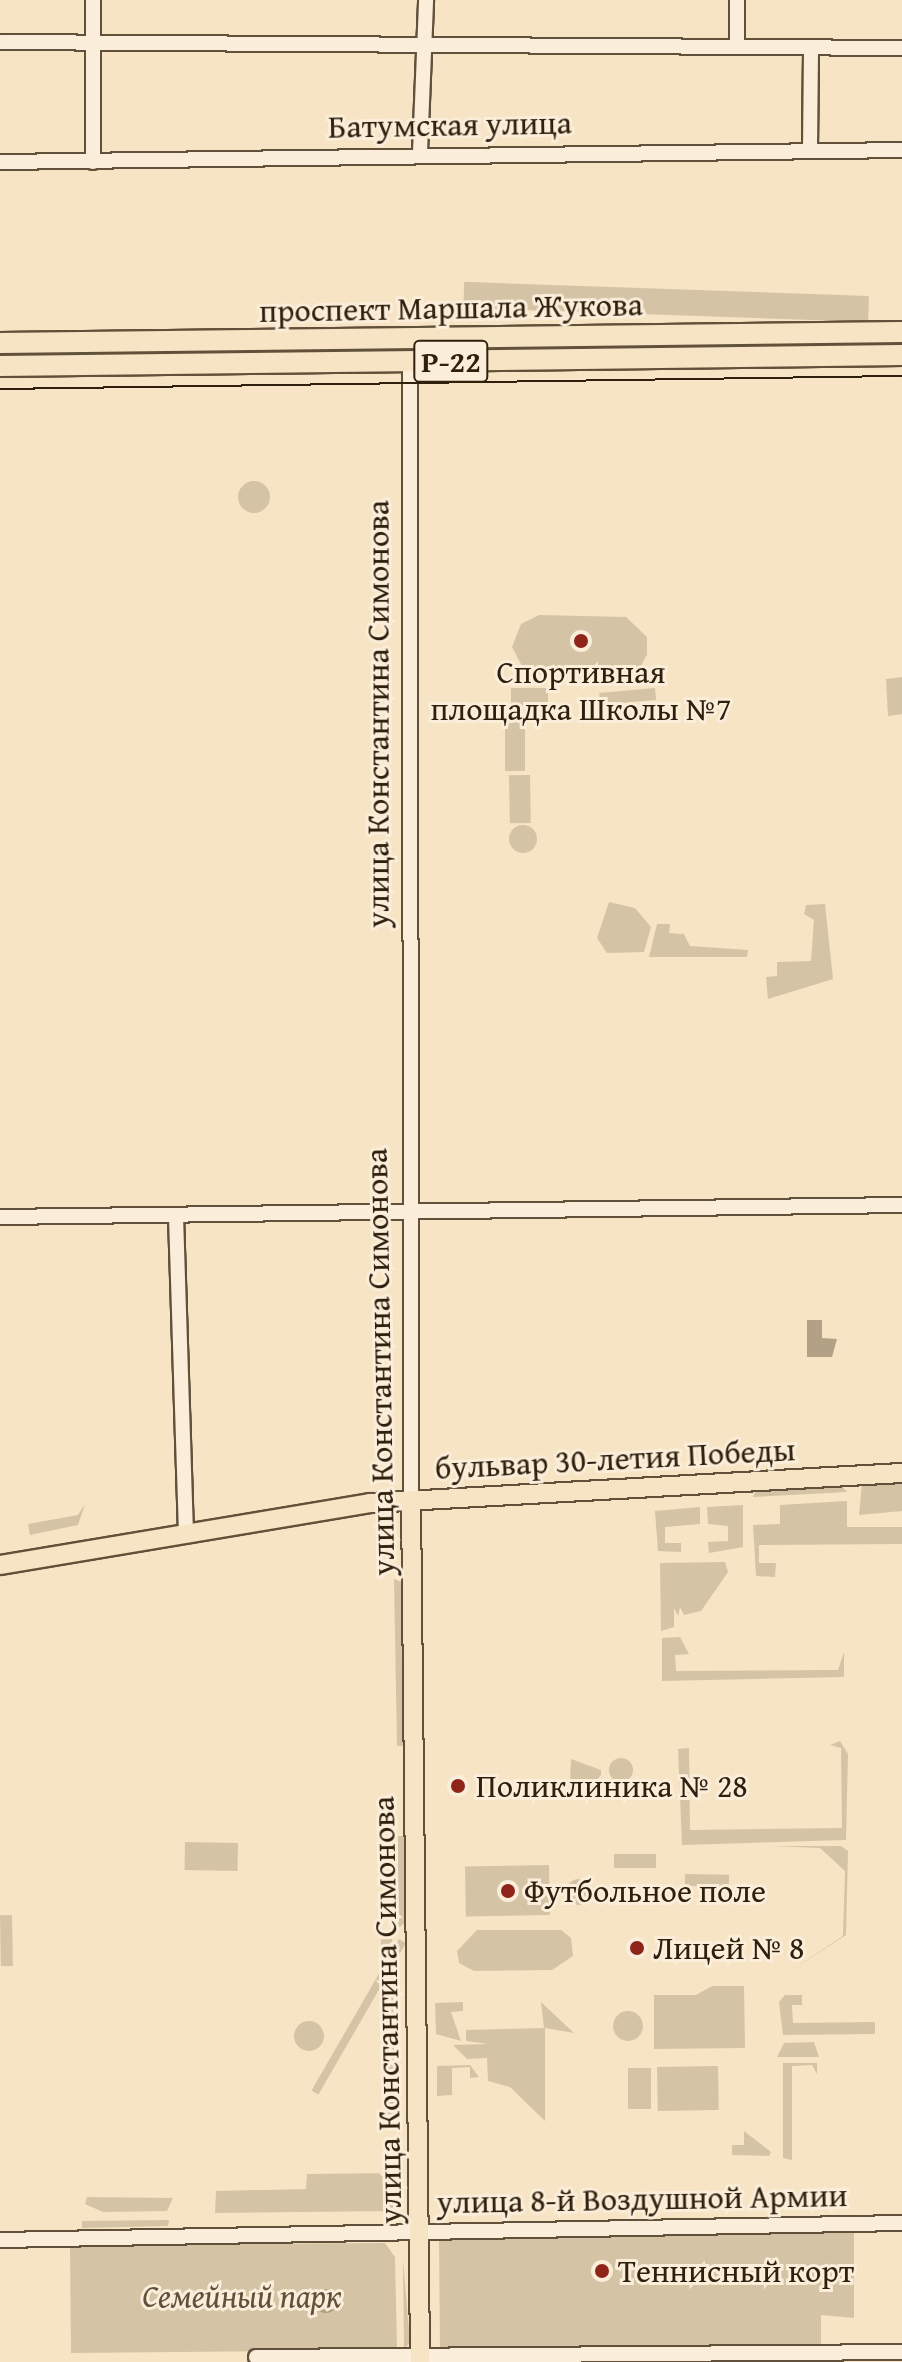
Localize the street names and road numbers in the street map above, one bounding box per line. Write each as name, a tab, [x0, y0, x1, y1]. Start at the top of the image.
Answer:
street label: Батумская улица	[328, 104, 572, 146]
street label: проспект Маршала Жукова	[259, 285, 643, 331]
road number: Р-22	[413, 335, 489, 387]
street label: улица Константина Симонова	[359, 500, 397, 928]
street label: улица Константина Симонова	[357, 1148, 403, 1576]
street label: бульвар 30-летия Победы	[434, 1430, 796, 1488]
street label: улица Константина Симонова	[364, 1796, 410, 2224]
street label: улица 8-й Воздушной Армии	[436, 2176, 848, 2222]

